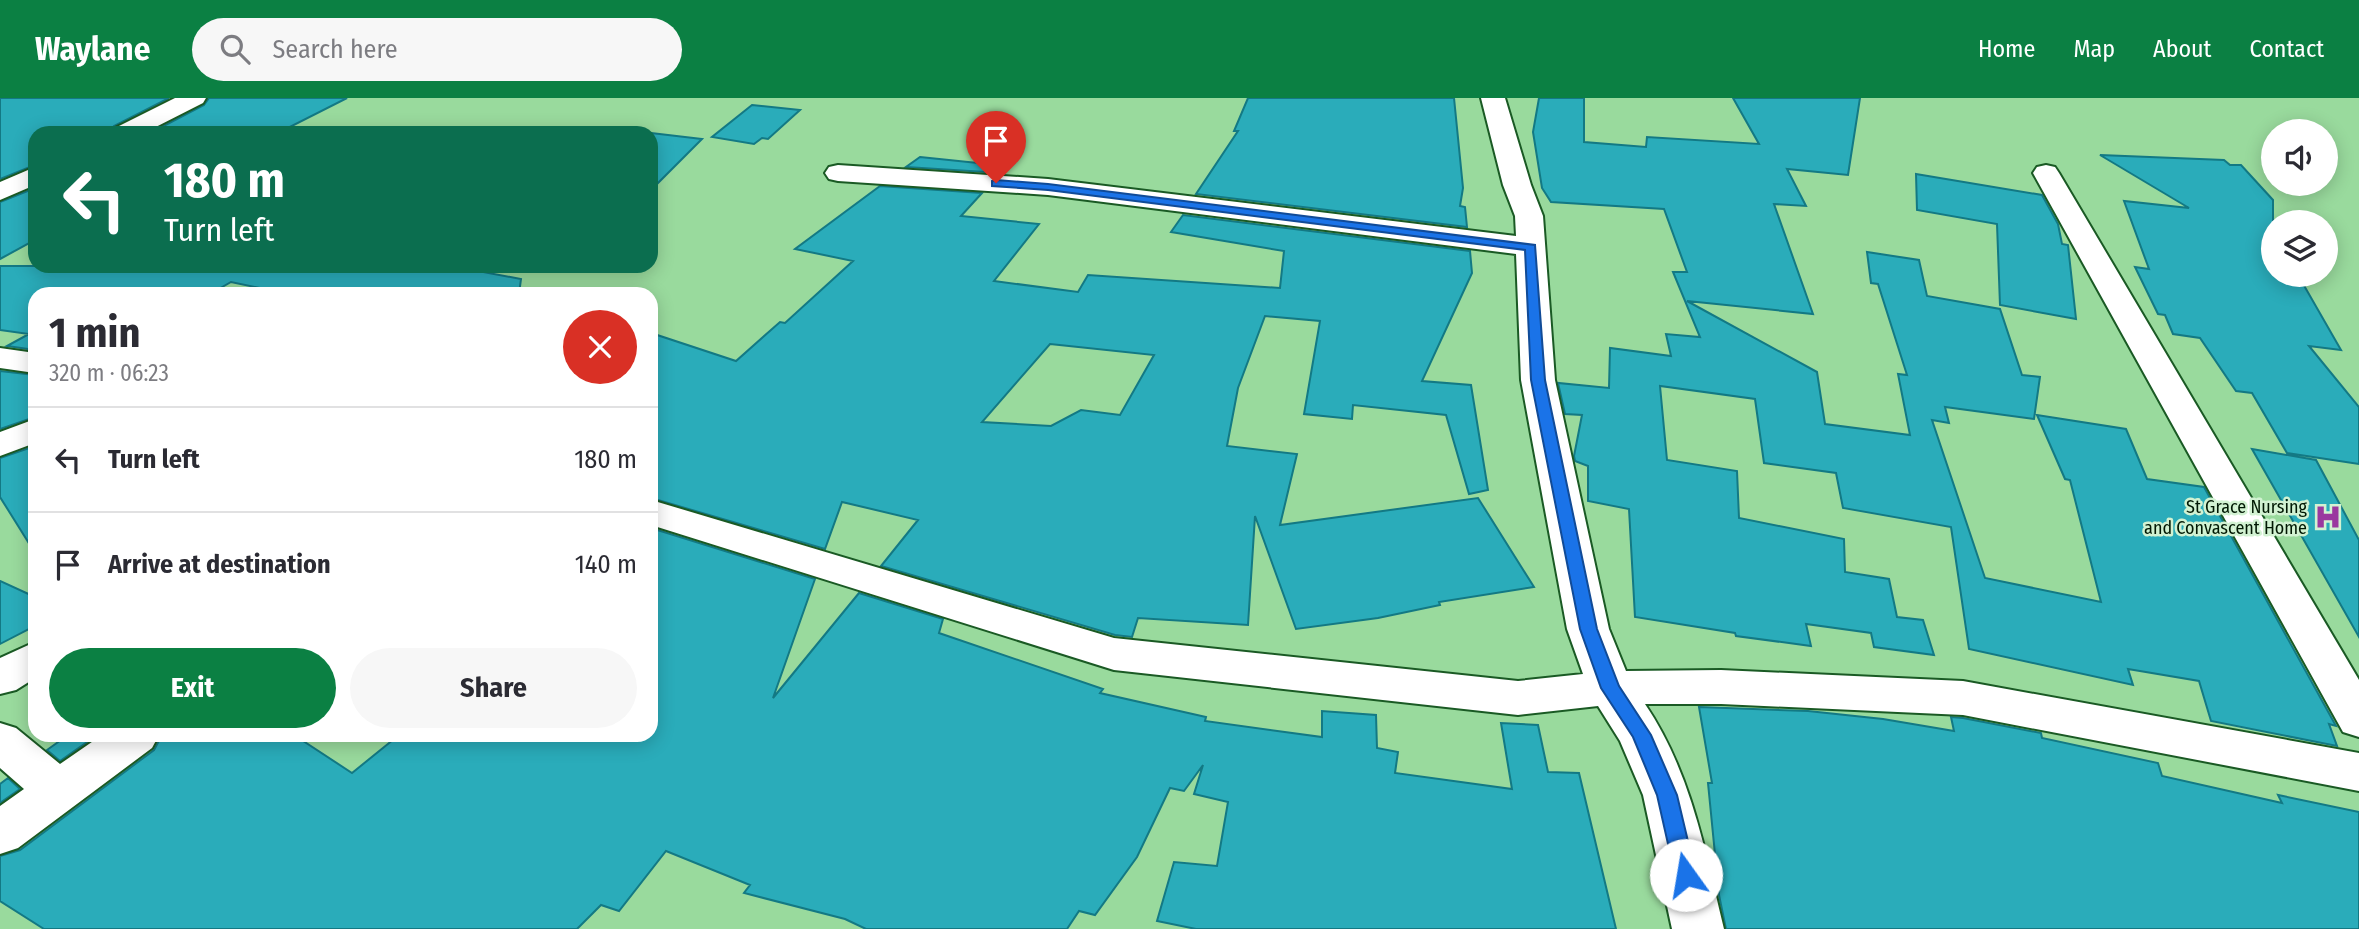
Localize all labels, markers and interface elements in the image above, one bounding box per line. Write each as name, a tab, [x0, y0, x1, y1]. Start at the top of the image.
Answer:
search box	[192, 18, 682, 81]
text: Waylane	[35, 29, 150, 69]
icon: search	[216, 30, 254, 68]
text: Search here	[272, 34, 398, 65]
text: Home	[1978, 35, 2035, 63]
text: Map	[2073, 35, 2115, 63]
text: About	[2153, 35, 2211, 63]
text: Contact	[2249, 35, 2324, 63]
pin	[966, 111, 1026, 183]
map controls	[2261, 119, 2338, 287]
button: sound	[2261, 119, 2338, 196]
icon: arrive	[977, 122, 1015, 160]
text: 180 m	[164, 151, 285, 210]
icon: left	[49, 154, 140, 245]
button: layers	[2261, 210, 2338, 287]
text: Turn left	[164, 211, 274, 249]
text: 1 min	[49, 308, 140, 358]
button: close	[563, 310, 637, 384]
text: 320 m · 06:23	[49, 359, 169, 387]
icon: left	[49, 441, 87, 479]
text: Turn left	[108, 444, 200, 475]
text: 180 m	[574, 444, 637, 475]
place label: St Grace Nursing and Convascent Home	[2144, 496, 2308, 539]
hospital icon: St Grace Nursing and Convascent Home	[2313, 502, 2343, 532]
icon: arrive	[49, 546, 87, 584]
text: Arrive at destination	[108, 549, 331, 580]
text: 140 m	[575, 549, 637, 580]
button: Exit	[49, 648, 336, 728]
button: Share	[350, 648, 637, 728]
position arrow	[1649, 838, 1723, 912]

